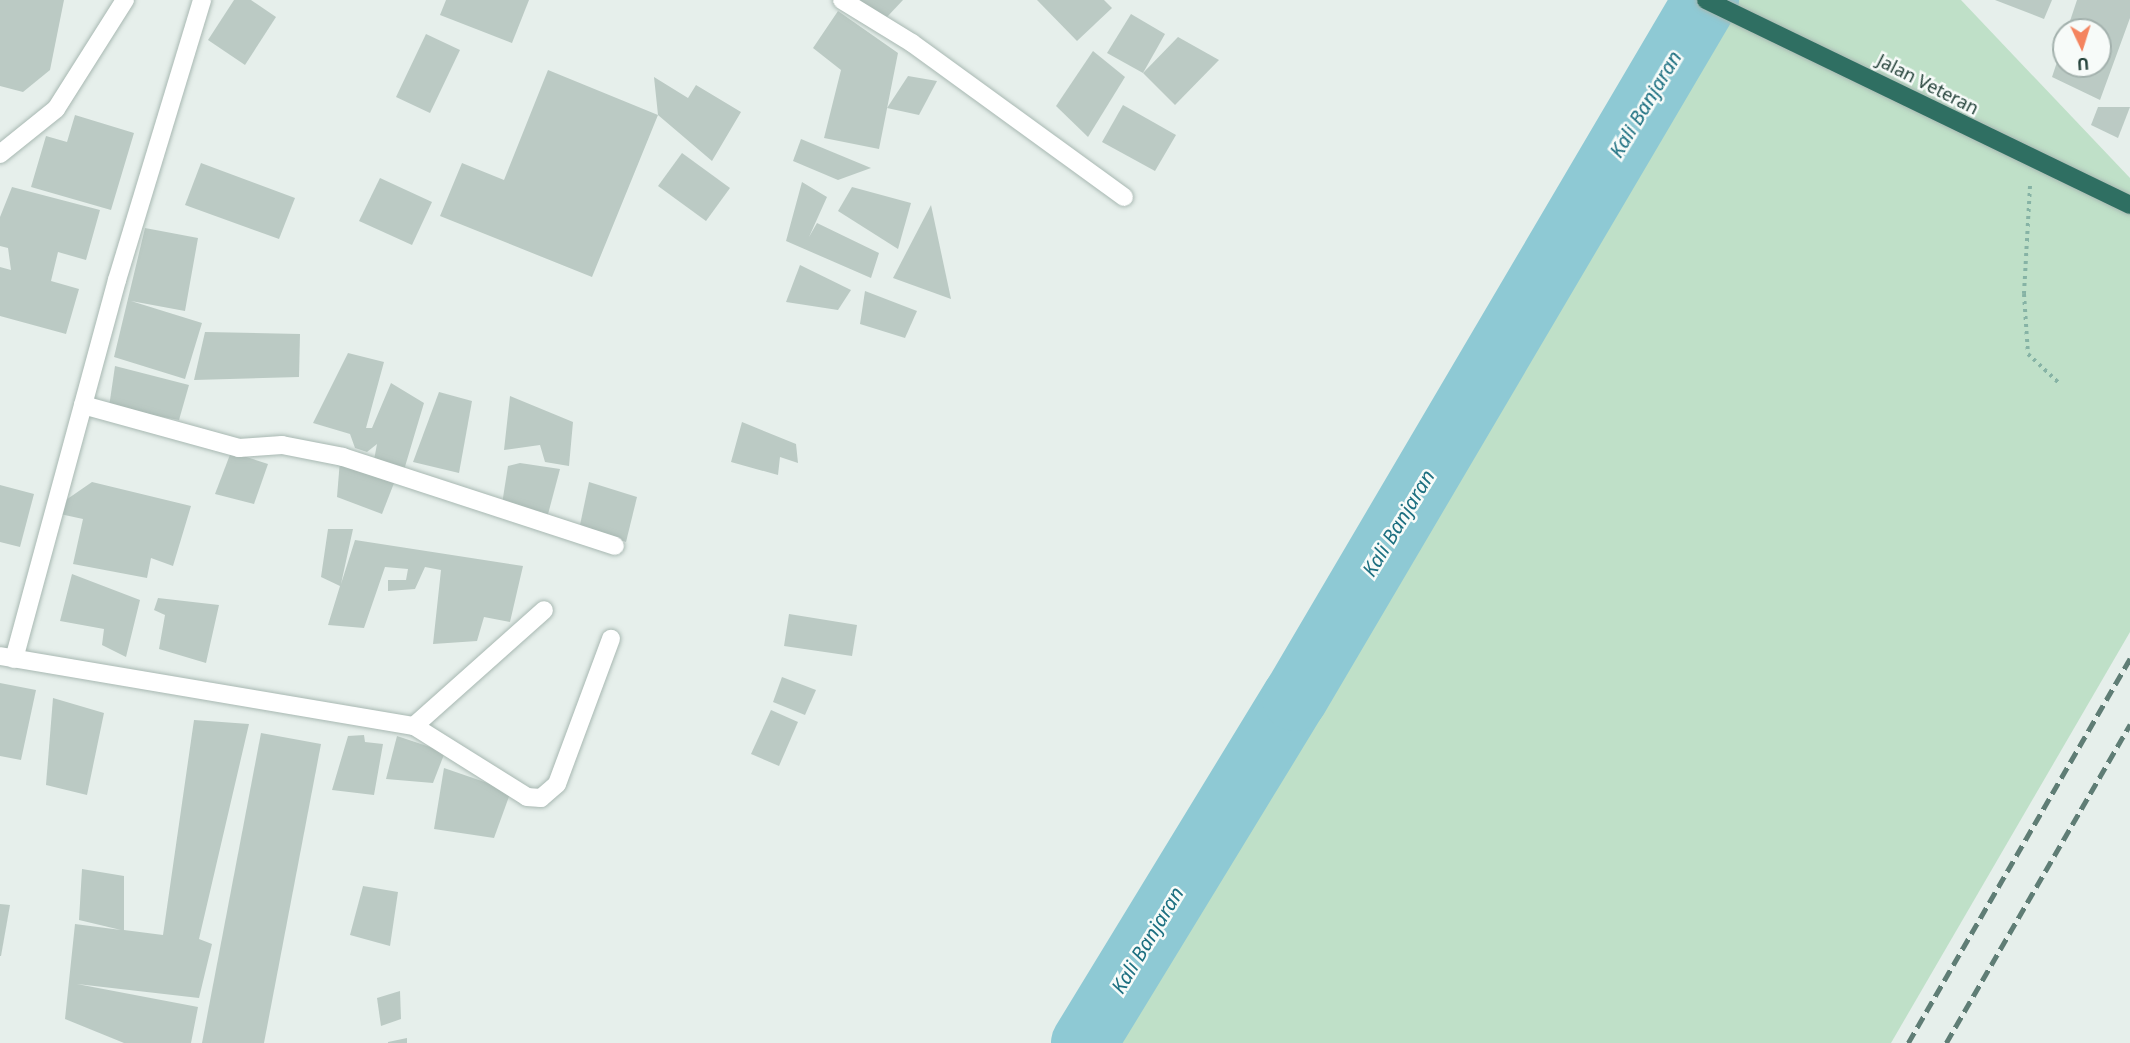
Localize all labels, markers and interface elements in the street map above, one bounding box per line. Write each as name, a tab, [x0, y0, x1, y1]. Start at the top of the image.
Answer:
north arrow	[2052, 18, 2112, 78]
water label: Kali Banjaran	[1604, 46, 1686, 162]
street label: Jalan Veteran	[1874, 49, 1982, 119]
text: U	[2076, 53, 2090, 75]
water label: Kali Banjaran	[1357, 465, 1439, 581]
water label: Kali Banjaran	[1106, 882, 1188, 998]

